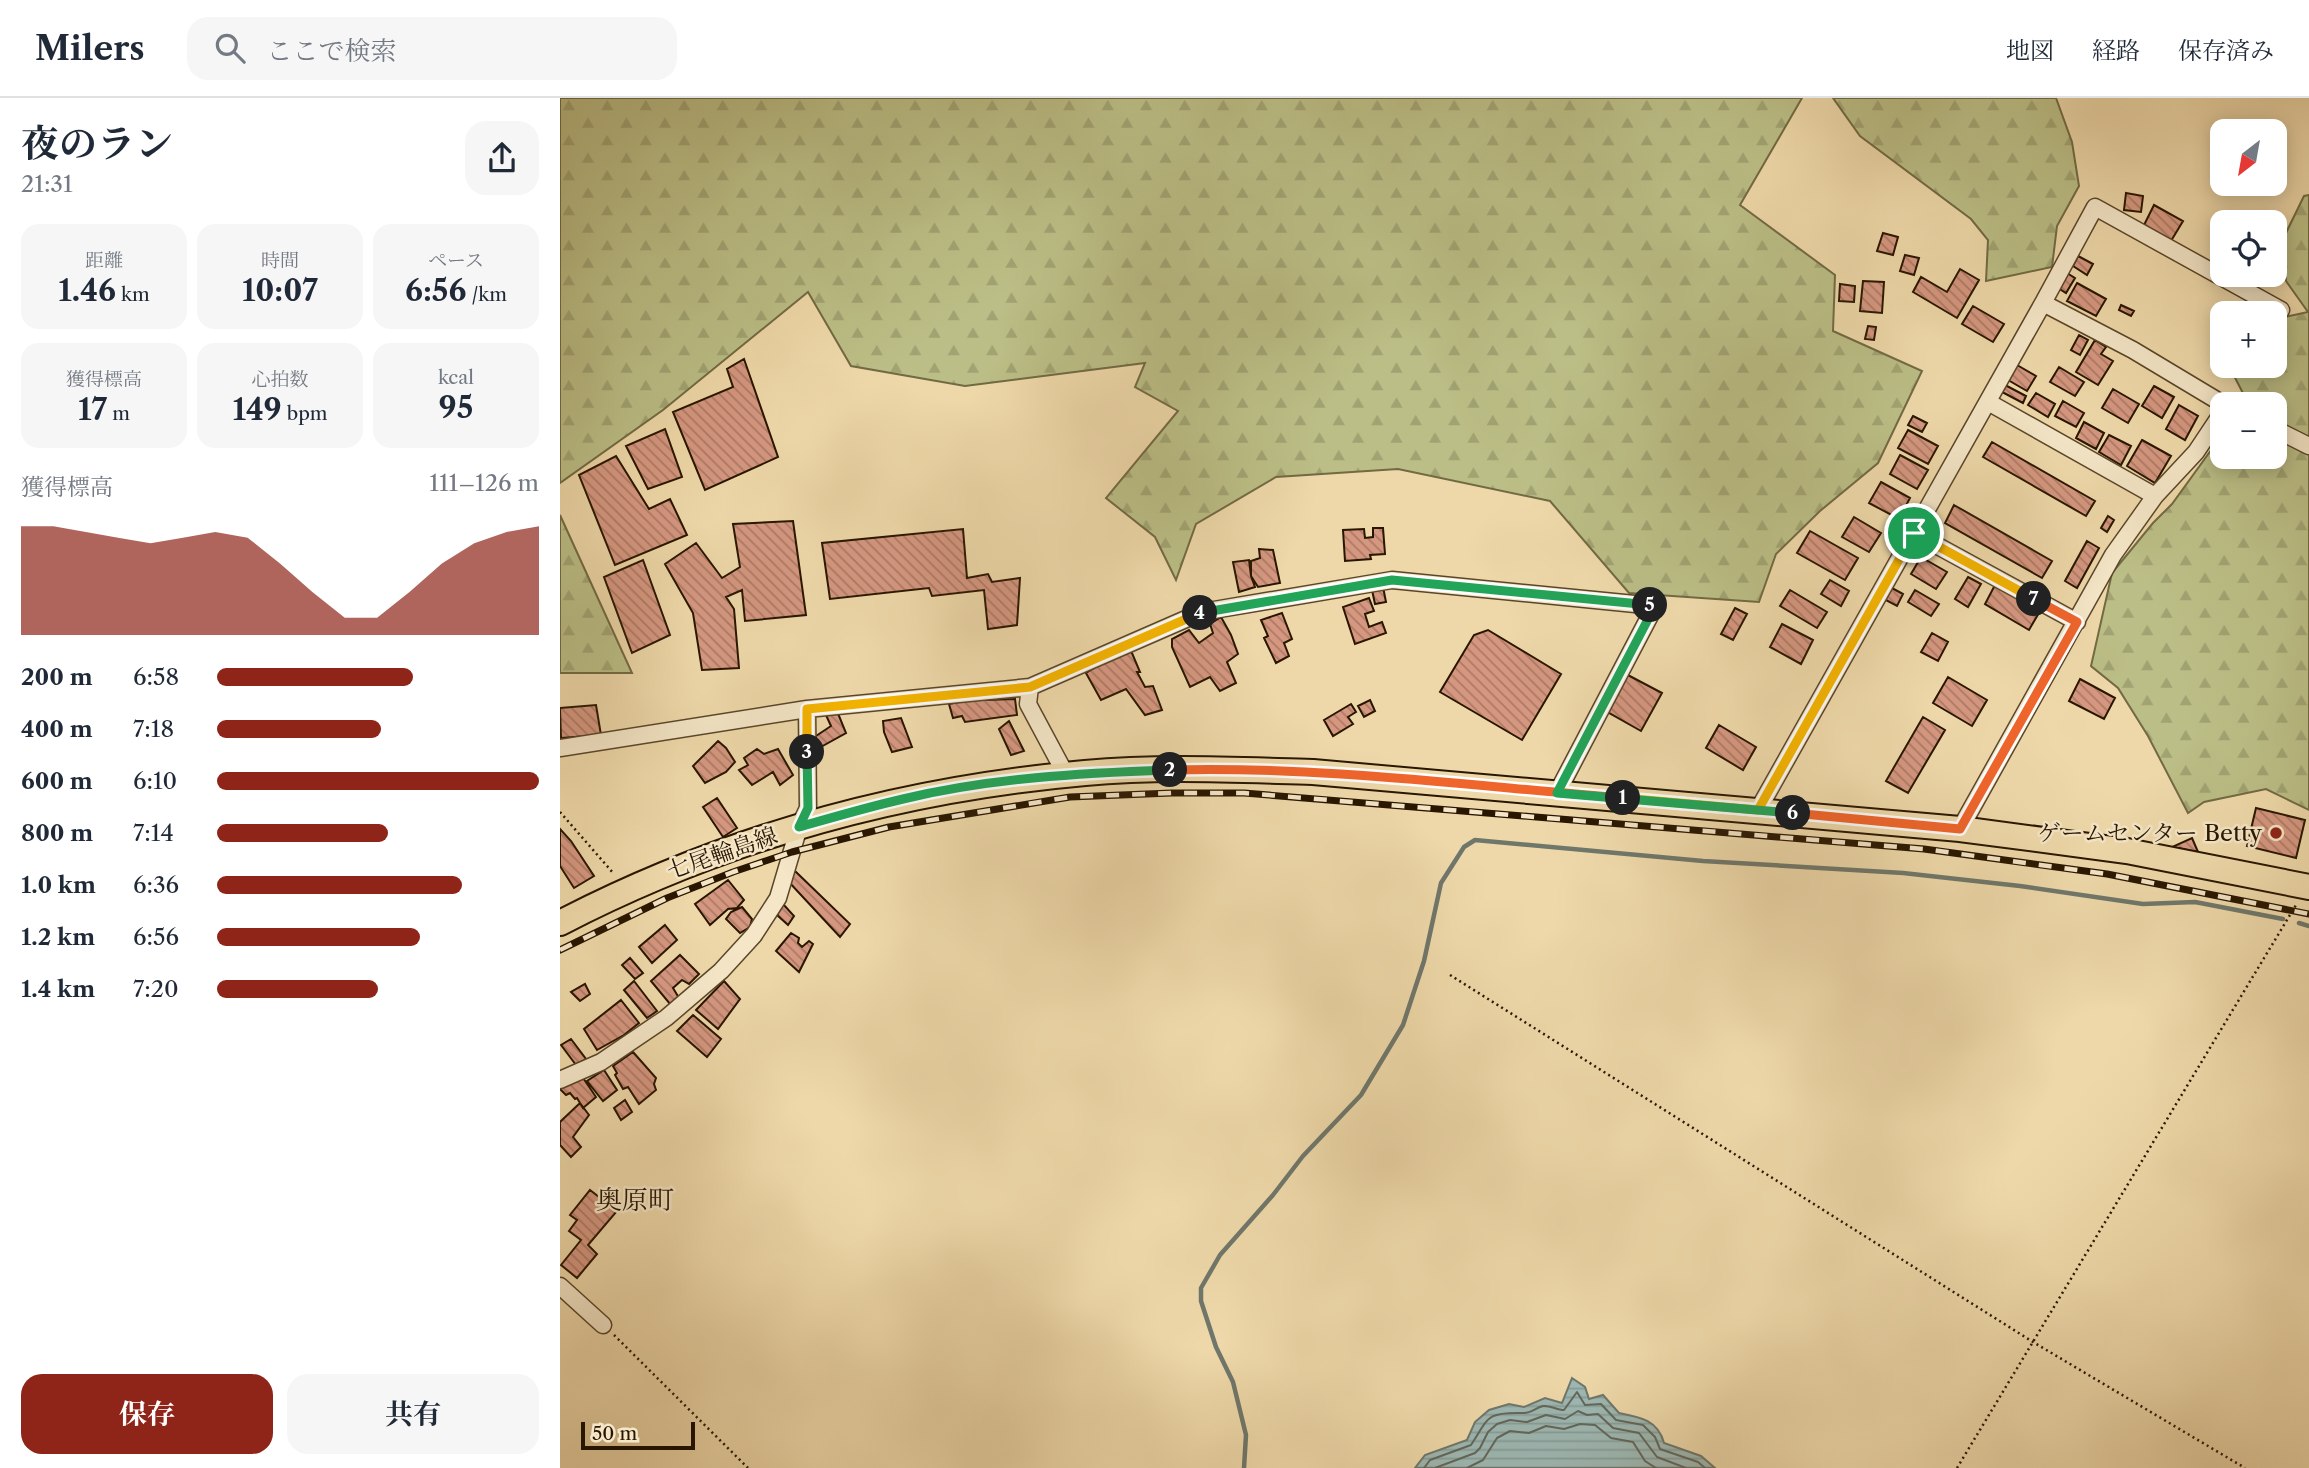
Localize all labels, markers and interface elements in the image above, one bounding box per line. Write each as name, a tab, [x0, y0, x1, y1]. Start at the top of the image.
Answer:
search box	[187, 17, 677, 80]
text: Milers	[35, 28, 145, 69]
icon: search	[211, 29, 249, 67]
text: ここで検索	[267, 35, 397, 67]
text: 地図	[2006, 36, 2054, 65]
text: 経路	[2092, 36, 2140, 65]
text: 保存済み	[2178, 36, 2274, 65]
north arrow	[2210, 119, 2287, 196]
map controls	[2210, 119, 2287, 469]
text: 夜のラン	[21, 120, 173, 167]
button: share	[465, 121, 539, 195]
text: 21:31	[21, 170, 73, 198]
button: locate	[2210, 210, 2287, 287]
text: 距離	[85, 249, 123, 272]
text: 時間	[261, 249, 299, 272]
text: ペース	[428, 249, 484, 272]
text: 1.46	[58, 272, 116, 309]
text: 10:07	[242, 272, 318, 309]
text: 6:56	[405, 272, 466, 309]
text: km	[116, 283, 150, 306]
text: /km	[466, 283, 507, 306]
button: +	[2210, 301, 2287, 378]
text: kcal	[438, 366, 474, 389]
text: 獲得標高	[66, 368, 142, 391]
text: 心拍数	[251, 368, 309, 391]
text: 95	[439, 389, 473, 426]
text: 17	[78, 391, 107, 428]
text: 149	[232, 391, 282, 428]
button: −	[2210, 392, 2287, 469]
text: m	[107, 402, 130, 425]
text: bpm	[282, 402, 328, 425]
text: 111–126 m	[429, 469, 539, 497]
text: 獲得標高	[21, 473, 113, 501]
pin	[1884, 503, 1944, 563]
icon: arrive	[1895, 514, 1933, 552]
pin: 7	[2016, 582, 2052, 616]
text: 7	[2029, 587, 2038, 610]
pin: 5	[1632, 588, 1668, 622]
text: 5	[1644, 593, 1655, 616]
pin: 4	[1182, 596, 1218, 630]
text: 4	[1194, 601, 1205, 624]
text: 200 m	[21, 663, 93, 691]
text: 6:58	[133, 663, 179, 691]
text: 400 m	[21, 715, 93, 743]
text: 7:18	[133, 715, 174, 743]
pin: 3	[790, 734, 824, 770]
text: 3	[801, 740, 812, 763]
pin: 2	[1152, 752, 1188, 788]
text: 2	[1164, 758, 1175, 781]
text: 600 m	[21, 767, 93, 795]
text: 6:10	[133, 767, 177, 795]
pin: 1	[1606, 780, 1640, 816]
text: 1	[1618, 786, 1627, 809]
pin: 6	[1776, 796, 1810, 830]
text: 6	[1787, 801, 1798, 824]
text: 800 m	[21, 819, 93, 847]
text: 7:14	[133, 819, 174, 847]
place label: ゲームセンター Betty	[2038, 819, 2262, 847]
street label: 七尾輪島線	[663, 821, 781, 885]
marker: ゲームセンター Betty	[2268, 825, 2284, 841]
text: 1.0 km	[21, 871, 96, 899]
text: 6:36	[133, 871, 179, 899]
text: 1.2 km	[21, 923, 95, 951]
text: 6:56	[133, 923, 179, 951]
text: 1.4 km	[21, 975, 95, 1003]
text: 7:20	[133, 975, 179, 1003]
district label: 奥原町	[596, 1184, 674, 1216]
button: 保存	[21, 1374, 273, 1454]
button: 共有	[287, 1374, 539, 1454]
scale bar	[581, 1419, 695, 1451]
text: 50 m	[592, 1422, 637, 1445]

